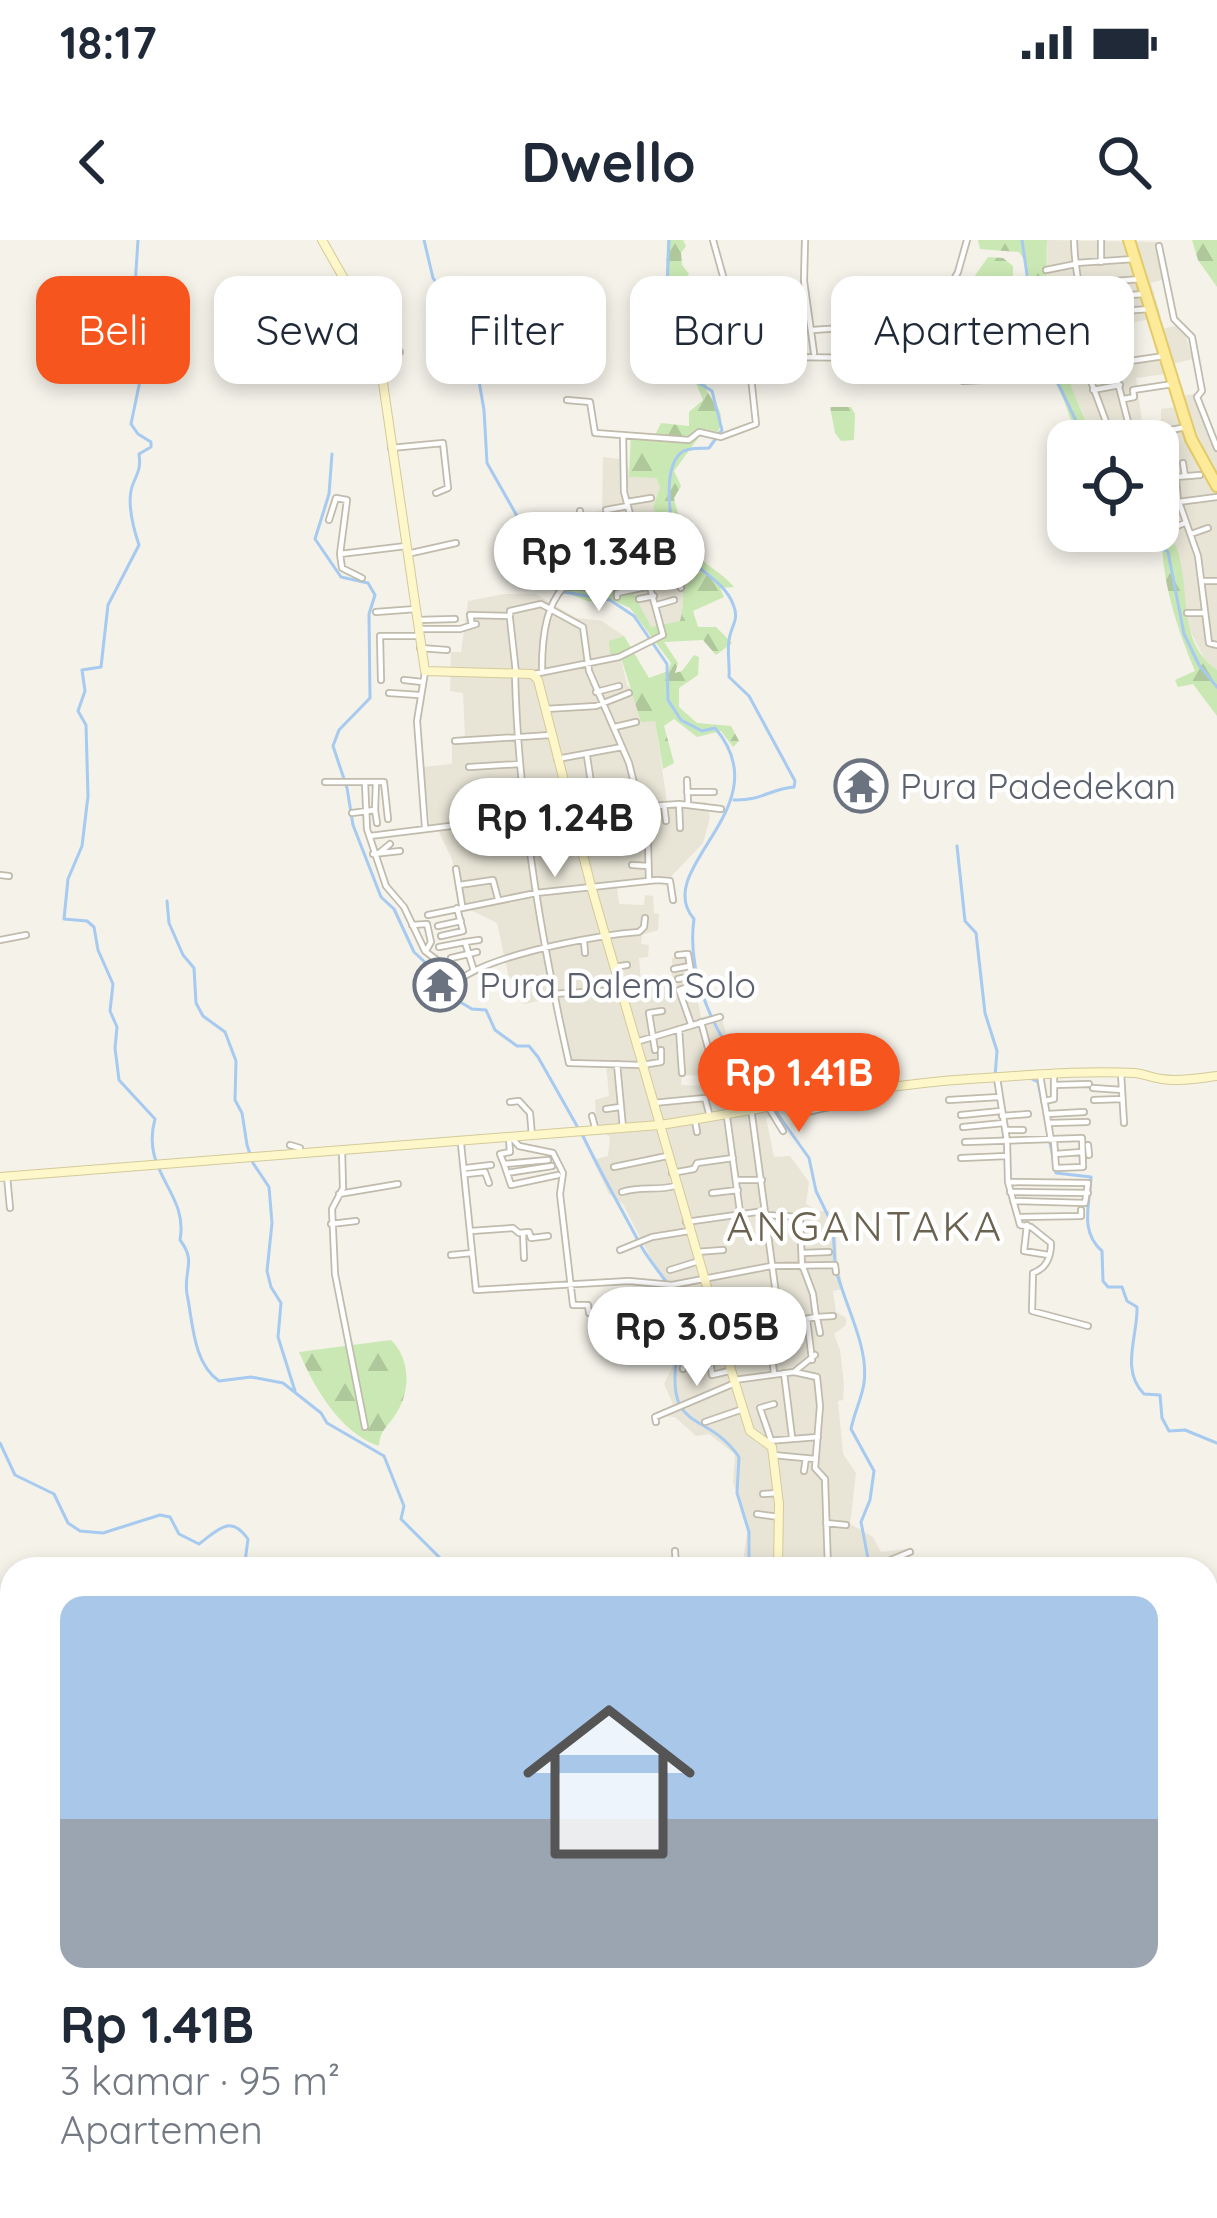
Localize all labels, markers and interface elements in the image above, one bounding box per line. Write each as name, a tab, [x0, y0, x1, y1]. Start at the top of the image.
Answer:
text: 18:17	[60, 14, 157, 70]
text: Dwello	[521, 128, 696, 196]
icon: back	[60, 129, 126, 195]
icon: search	[1091, 129, 1157, 195]
chip: Beli	[36, 276, 190, 384]
chip: Sewa	[214, 276, 402, 384]
chip: Filter	[426, 276, 606, 384]
chip: Baru	[630, 276, 807, 384]
chip: Apartemen	[831, 276, 1134, 384]
map controls	[1047, 420, 1179, 552]
button: locate	[1047, 420, 1179, 552]
pin: Rp 1.34B	[475, 512, 723, 614]
text: Rp 1.34B	[521, 526, 677, 575]
temple icon: Pura Padedekan	[833, 758, 889, 814]
place label: Pura Padedekan	[900, 763, 1176, 808]
pin: Rp 1.24B	[431, 778, 679, 880]
text: Rp 1.24B	[476, 792, 634, 841]
temple icon: Pura Dalem Solo	[412, 957, 468, 1013]
place label: Pura Dalem Solo	[479, 962, 756, 1007]
pin: Rp 1.41B	[675, 1033, 923, 1135]
text: Rp 1.41B	[725, 1047, 873, 1096]
district label: ANGANTAKA	[726, 1199, 1004, 1252]
pin: Rp 3.05B	[573, 1287, 821, 1389]
text: Rp 3.05B	[615, 1301, 779, 1350]
icon: home	[501, 1674, 717, 1890]
text: Rp 1.41B	[60, 1992, 254, 2056]
text: 3 kamar · 95 m²	[60, 2056, 340, 2105]
text: Apartemen	[60, 2105, 263, 2154]

